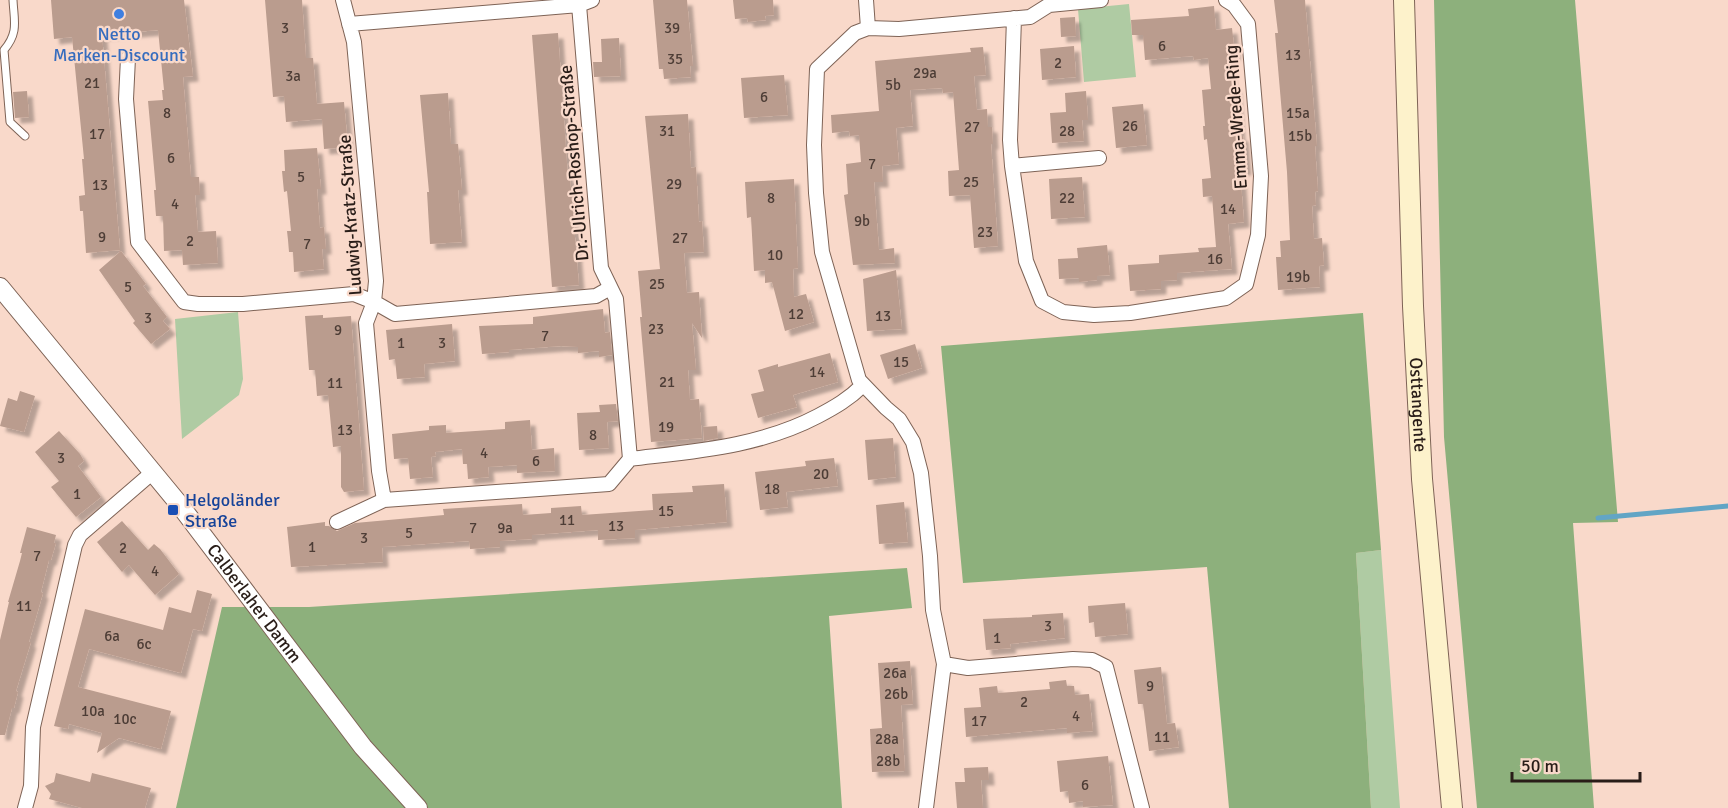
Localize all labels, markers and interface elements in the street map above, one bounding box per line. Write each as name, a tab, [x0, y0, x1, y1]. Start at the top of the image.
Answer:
marker: Netto Marken-Discount	[112, 7, 126, 21]
house number: 3	[281, 19, 289, 37]
house number: 39	[664, 19, 680, 37]
place label: Netto Marken-Discount	[53, 23, 185, 66]
house number: 6	[1158, 37, 1166, 55]
street label: Emma-Wrede-Ring	[1220, 44, 1252, 190]
house number: 13	[1285, 46, 1301, 64]
house number: 35	[667, 50, 683, 68]
house number: 2	[1054, 54, 1062, 72]
street label: Dr.-Ulrich-Roshop-Straße	[554, 64, 594, 262]
house number: 29a	[913, 64, 937, 82]
house number: 3a	[285, 67, 301, 85]
house number: 21	[84, 74, 100, 92]
house number: 5b	[885, 76, 901, 94]
house number: 6	[760, 88, 768, 106]
house number: 8	[163, 104, 171, 122]
house number: 15a	[1286, 104, 1310, 122]
house number: 26	[1122, 117, 1138, 135]
house number: 27	[964, 118, 980, 136]
house number: 31	[659, 122, 675, 140]
house number: 28	[1059, 122, 1075, 140]
house number: 17	[89, 125, 105, 143]
house number: 15b	[1288, 127, 1312, 145]
street label: Ludwig-Kratz-Straße	[333, 134, 367, 296]
house number: 6	[167, 149, 175, 167]
house number: 7	[868, 155, 876, 173]
house number: 5	[297, 168, 305, 186]
house number: 25	[963, 173, 979, 191]
house number: 29	[666, 175, 682, 193]
house number: 13	[92, 176, 108, 194]
house number: 8	[767, 189, 775, 207]
house number: 22	[1059, 189, 1075, 207]
house number: 4	[171, 195, 179, 213]
house number: 14	[1220, 200, 1236, 218]
house number: 9b	[854, 212, 870, 230]
house number: 23	[977, 223, 993, 241]
house number: 9	[98, 228, 106, 246]
house number: 27	[672, 229, 688, 247]
house number: 2	[186, 232, 194, 250]
house number: 7	[303, 235, 311, 253]
house number: 10	[767, 246, 783, 264]
house number: 16	[1207, 250, 1223, 268]
house number: 19b	[1286, 268, 1310, 286]
house number: 25	[649, 275, 665, 293]
house number: 5	[124, 278, 132, 296]
house number: 12	[788, 305, 804, 323]
house number: 13	[875, 307, 891, 325]
house number: 3	[144, 309, 152, 327]
house number: 23	[648, 320, 664, 338]
house number: 9	[334, 321, 342, 339]
house number: 7	[541, 327, 549, 345]
house number: 1	[397, 334, 405, 352]
house number: 3	[438, 334, 446, 352]
house number: 15	[893, 353, 909, 371]
street label: Osttangente	[1405, 357, 1432, 453]
house number: 14	[809, 363, 825, 381]
house number: 21	[659, 373, 675, 391]
house number: 11	[327, 374, 343, 392]
house number: 19	[658, 418, 674, 436]
house number: 13	[337, 421, 353, 439]
house number: 8	[589, 426, 597, 444]
house number: 4	[480, 444, 488, 462]
house number: 3	[57, 449, 65, 467]
house number: 6	[532, 452, 540, 470]
house number: 20	[813, 465, 829, 483]
house number: 18	[764, 480, 780, 498]
house number: 1	[73, 485, 81, 503]
place label: Helgoländer Straße	[185, 489, 280, 532]
house number: 15	[658, 502, 674, 520]
marker: Helgoländer Straße	[166, 503, 180, 517]
house number: 11	[559, 511, 575, 529]
house number: 13	[608, 517, 624, 535]
house number: 7	[469, 519, 477, 537]
house number: 9a	[497, 519, 513, 537]
house number: 5	[405, 524, 413, 542]
house number: 3	[360, 529, 368, 547]
house number: 1	[308, 538, 316, 556]
house number: 2	[119, 539, 127, 557]
street label: Calberlaher Damm	[202, 540, 306, 667]
house number: 7	[33, 547, 41, 565]
house number: 4	[151, 562, 159, 580]
house number: 11	[16, 597, 32, 615]
house number: 3	[1044, 617, 1052, 635]
house number: 6a	[104, 627, 120, 645]
house number: 1	[993, 629, 1001, 647]
house number: 6c	[136, 635, 152, 653]
house number: 26a	[883, 664, 907, 682]
house number: 9	[1146, 677, 1154, 695]
house number: 26b	[884, 685, 908, 703]
house number: 2	[1020, 693, 1028, 711]
house number: 10a	[81, 702, 105, 720]
house number: 4	[1072, 707, 1080, 725]
house number: 10c	[113, 710, 137, 728]
house number: 17	[971, 712, 987, 730]
house number: 11	[1154, 728, 1170, 746]
house number: 28a	[875, 730, 899, 748]
scale bar	[1512, 745, 1640, 783]
house number: 28b	[876, 752, 900, 770]
text: 50 m	[1521, 755, 1559, 777]
house number: 6	[1081, 776, 1089, 794]

